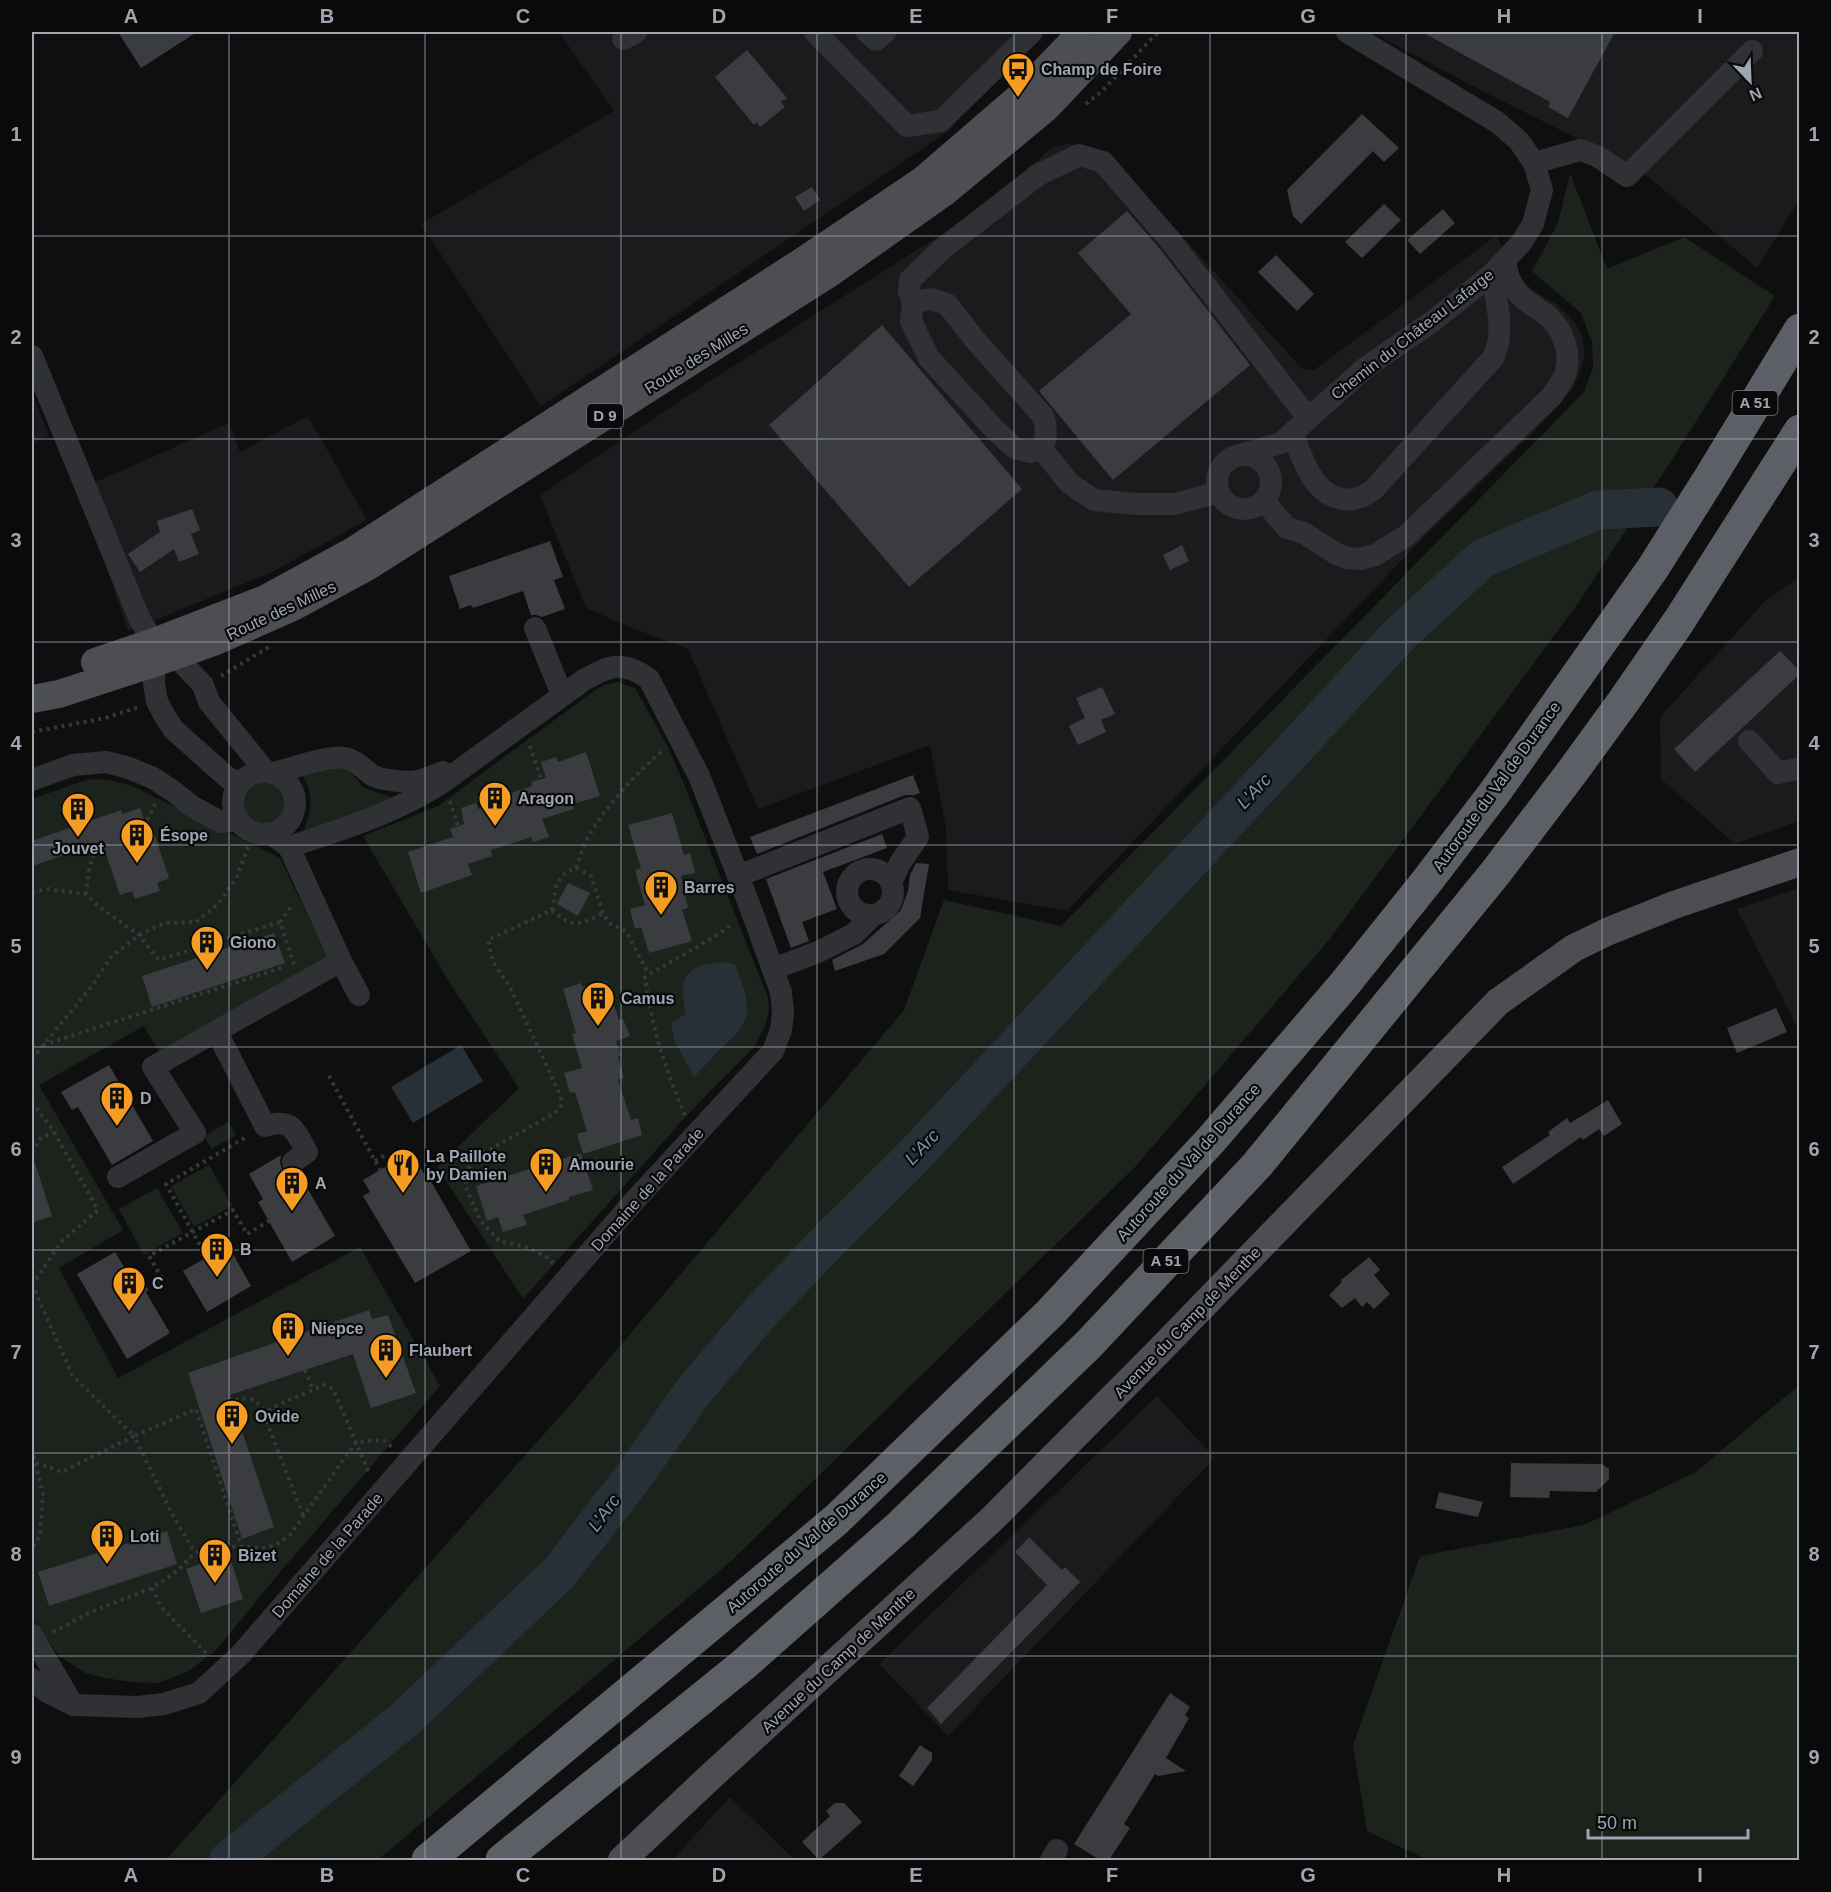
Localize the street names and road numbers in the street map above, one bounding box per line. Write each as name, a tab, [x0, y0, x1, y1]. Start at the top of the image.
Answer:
street label: Chemin du Château Lafarge	[1328, 266, 1497, 403]
street label: Route des Milles	[642, 320, 751, 397]
road number: A 51	[1732, 391, 1778, 415]
road number: D 9	[587, 404, 623, 428]
street label: Route des Milles	[224, 578, 338, 643]
street label: Autoroute du Val de Durance	[1429, 698, 1564, 874]
street label: Autoroute du Val de Durance	[1113, 1080, 1263, 1244]
street label: Domaine de la Parade	[588, 1124, 707, 1254]
street label: Avenue du Camp de Menthe	[1111, 1243, 1264, 1401]
road number: A 51	[1144, 1249, 1188, 1273]
street label: Autoroute du Val de Durance	[723, 1469, 889, 1616]
street label: Domaine de la Parade	[269, 1490, 386, 1621]
street label: Avenue du Camp de Menthe	[758, 1585, 919, 1736]

